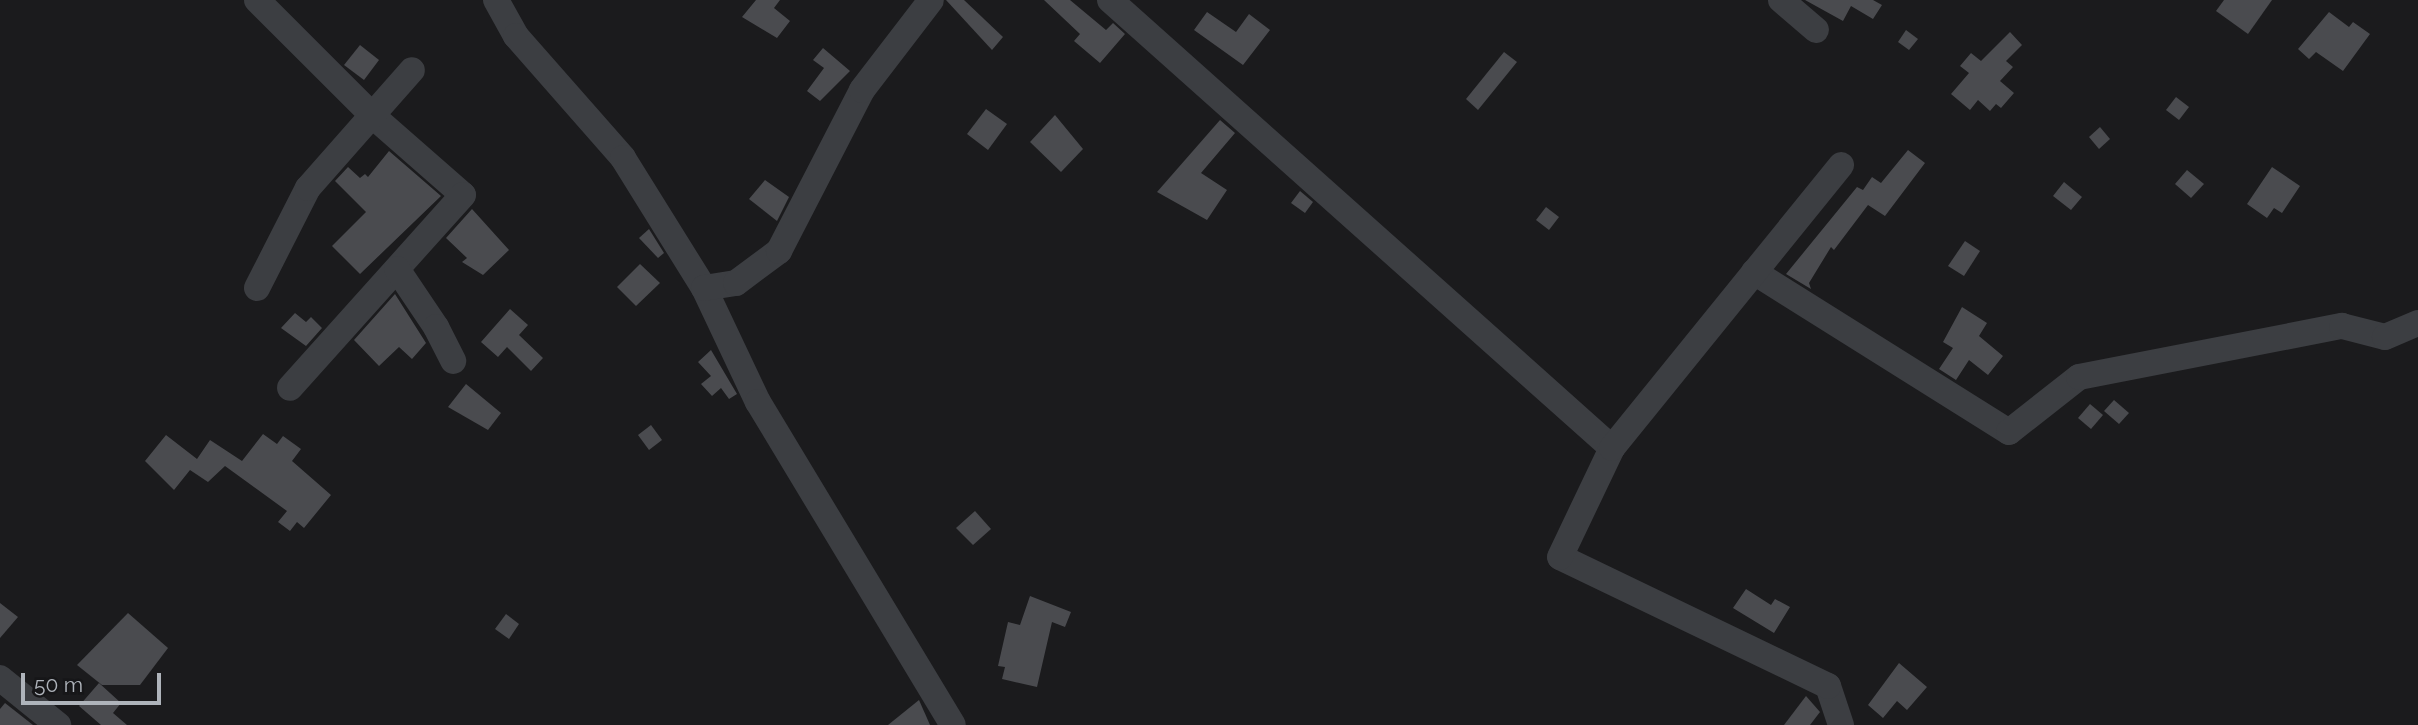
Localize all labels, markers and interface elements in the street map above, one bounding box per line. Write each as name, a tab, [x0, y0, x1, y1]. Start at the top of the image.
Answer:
scale bar	[24, 658, 164, 702]
text: 50 m	[34, 672, 83, 697]

